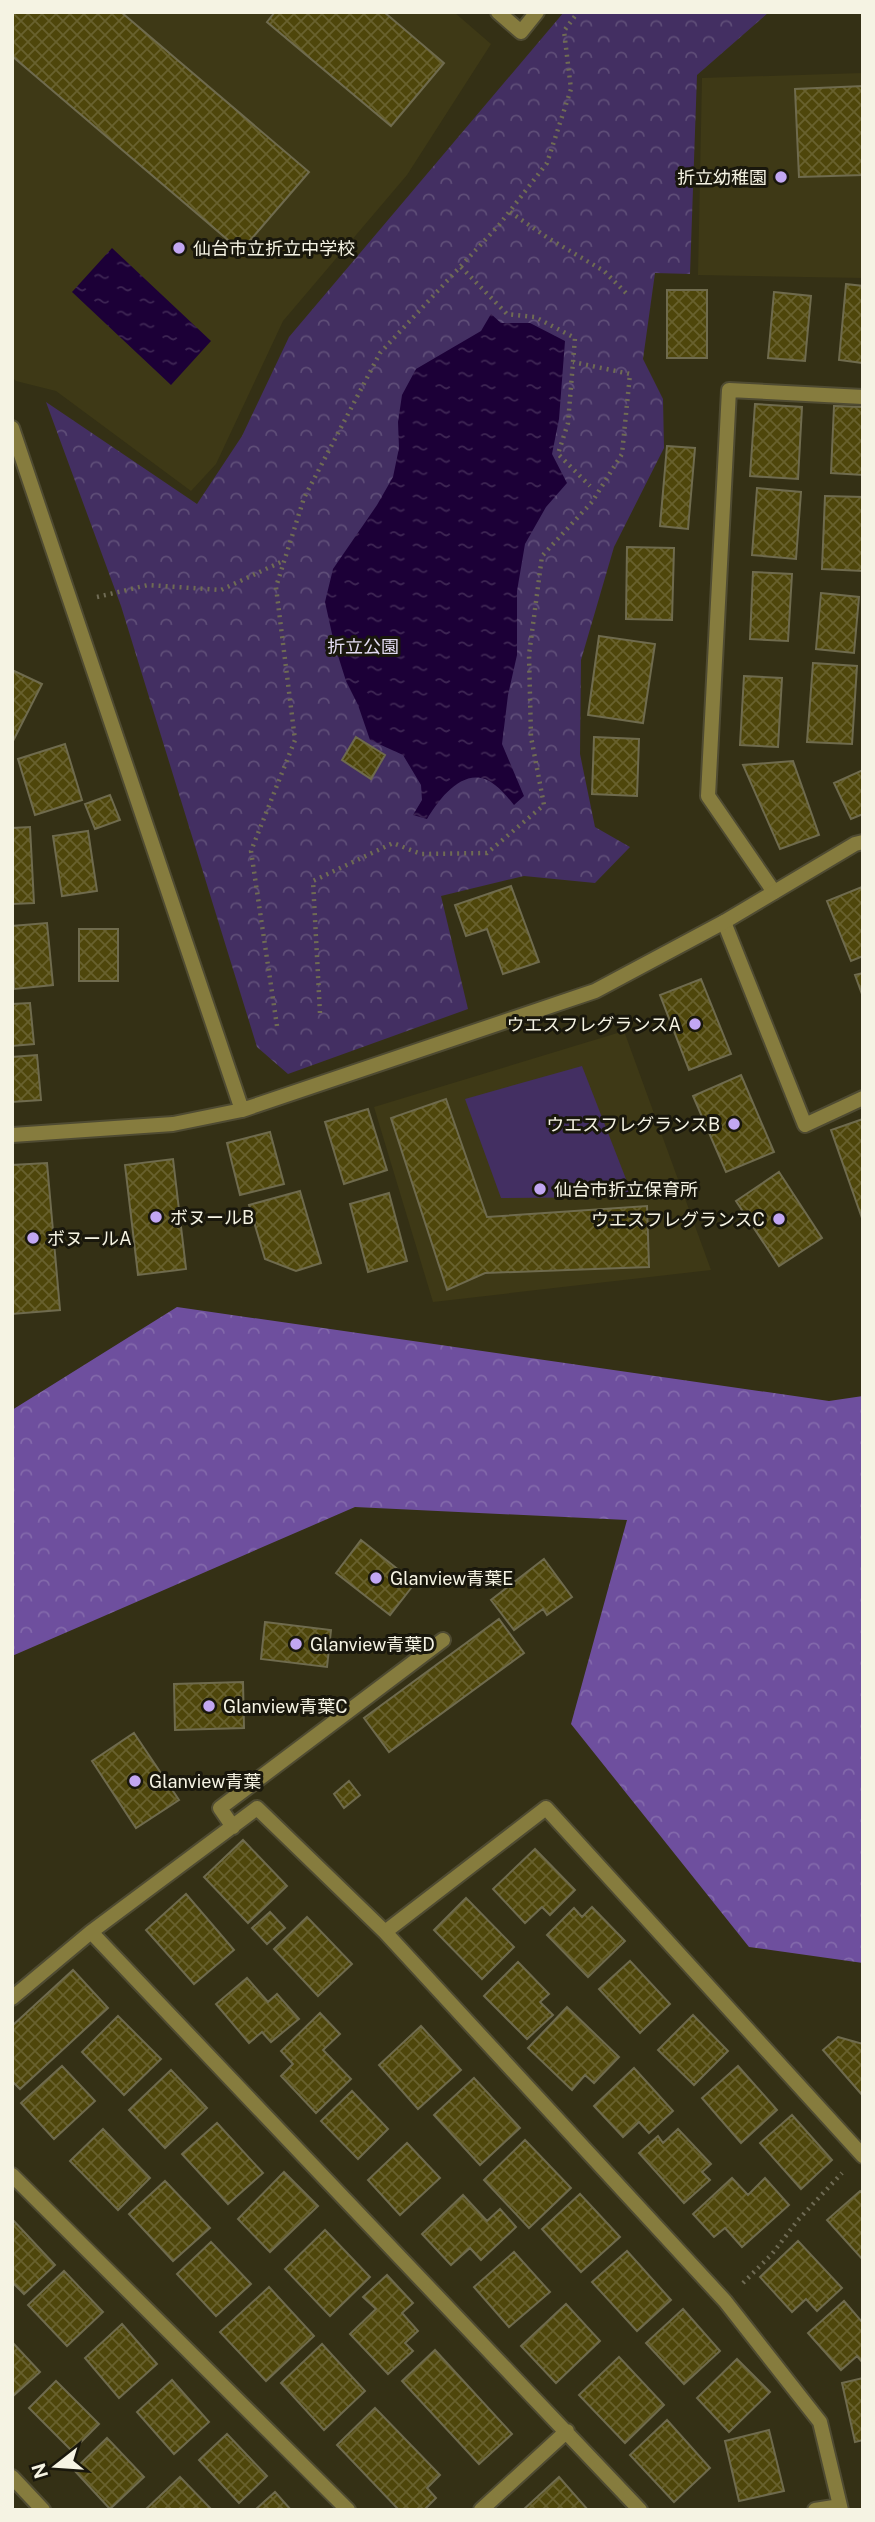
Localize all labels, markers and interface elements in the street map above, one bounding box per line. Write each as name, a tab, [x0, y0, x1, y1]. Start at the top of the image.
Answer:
place label: 折立幼稚園	[677, 167, 767, 188]
marker: 折立幼稚園	[773, 169, 789, 185]
place label: 仙台市立折立中学校	[193, 238, 355, 259]
marker: 仙台市立折立中学校	[171, 240, 187, 256]
park label: 折立公園	[327, 636, 399, 657]
place label: ウエスフレグランスA	[507, 1014, 681, 1035]
marker: ウエスフレグランスA	[687, 1016, 703, 1032]
place label: ウエスフレグランスB	[546, 1114, 720, 1135]
marker: ウエスフレグランスB	[726, 1116, 742, 1132]
place label: 仙台市折立保育所	[554, 1179, 698, 1200]
marker: 仙台市折立保育所	[532, 1181, 548, 1197]
place label: ボヌールB	[170, 1207, 254, 1228]
marker: ボヌールB	[148, 1209, 164, 1225]
place label: ウエスフレグランスC	[591, 1209, 765, 1230]
marker: ウエスフレグランスC	[771, 1211, 787, 1227]
place label: ボヌールA	[47, 1228, 132, 1249]
marker: ボヌールA	[25, 1230, 41, 1246]
place label: Glanview青葉E	[390, 1568, 513, 1589]
marker: Glanview青葉E	[368, 1570, 384, 1586]
place label: Glanview青葉D	[310, 1634, 435, 1655]
marker: Glanview青葉D	[288, 1636, 304, 1652]
place label: Glanview青葉C	[223, 1696, 348, 1717]
marker: Glanview青葉C	[201, 1698, 217, 1714]
place label: Glanview青葉	[149, 1771, 261, 1792]
marker: Glanview青葉	[127, 1773, 143, 1789]
north arrow	[21, 2431, 91, 2501]
text: N	[27, 2461, 52, 2481]

